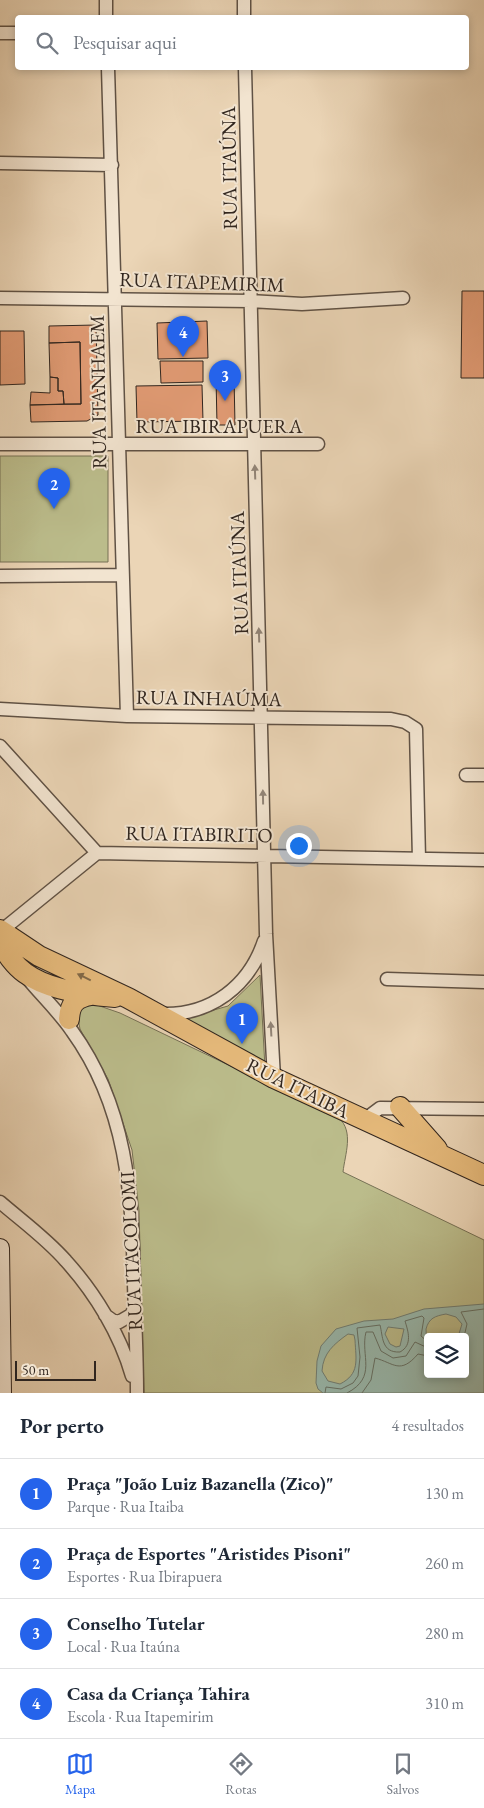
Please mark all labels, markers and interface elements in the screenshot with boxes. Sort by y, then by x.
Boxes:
search box [15,15,469,70]
icon: search [33,29,61,57]
text: Pesquisar aqui [73,30,177,55]
street label: RUA ITAÚNA [215,106,243,230]
street label: RUA ITAPEMIRIM [119,266,285,298]
street label: RUA ITANHAEM [84,315,112,469]
pin: 4 [167,316,199,357]
pin: 3 [209,360,241,401]
street label: RUA IBIRAPUERA [135,413,303,439]
one-way arrow [251,464,259,480]
pin: 2 [38,468,70,509]
street label: RUA ITAÚNA [224,511,254,635]
one-way arrow [255,626,263,642]
street label: RUA INHAÚMA [136,684,282,712]
one-way arrow [259,789,267,805]
street label: RUA ITABIRITO [125,820,273,848]
your location [286,833,312,859]
one-way arrow [77,973,91,981]
pin: 1 [226,1003,258,1044]
one-way arrow [267,1021,275,1037]
street label: RUA ITAIBA [242,1052,354,1124]
street label: RUA ITACOLOMI [114,1170,148,1331]
map controls [424,1333,469,1378]
button: layers [424,1333,469,1378]
scale bar [15,1358,96,1381]
text: 50 m [22,1361,49,1379]
text: Por perto [20,1412,104,1439]
text: 4 resultados [392,1415,464,1436]
text: Praça "João Luiz Bazanella (Zico)" [67,1471,333,1496]
text: 1 [32,1483,40,1504]
text: 130 m [425,1483,464,1504]
text: Parque · Rua Itaiba [67,1496,184,1517]
text: Praça de Esportes "Aristides Pisoni" [67,1541,351,1566]
text: 2 [32,1553,40,1574]
text: 260 m [425,1553,464,1574]
text: Esportes · Rua Ibirapuera [67,1566,222,1587]
text: Conselho Tutelar [67,1611,205,1636]
text: 3 [32,1623,40,1644]
text: 280 m [425,1623,464,1644]
text: Local · Rua Itaúna [67,1636,180,1657]
text: Casa da Criança Tahira [67,1681,250,1706]
text: 4 [32,1693,40,1714]
text: 310 m [425,1693,464,1714]
text: Escola · Rua Itapemirim [67,1706,214,1727]
tab: Mapa [65,1750,95,1798]
tab: Rotas [225,1750,257,1798]
tab: Salvos [386,1750,419,1798]

